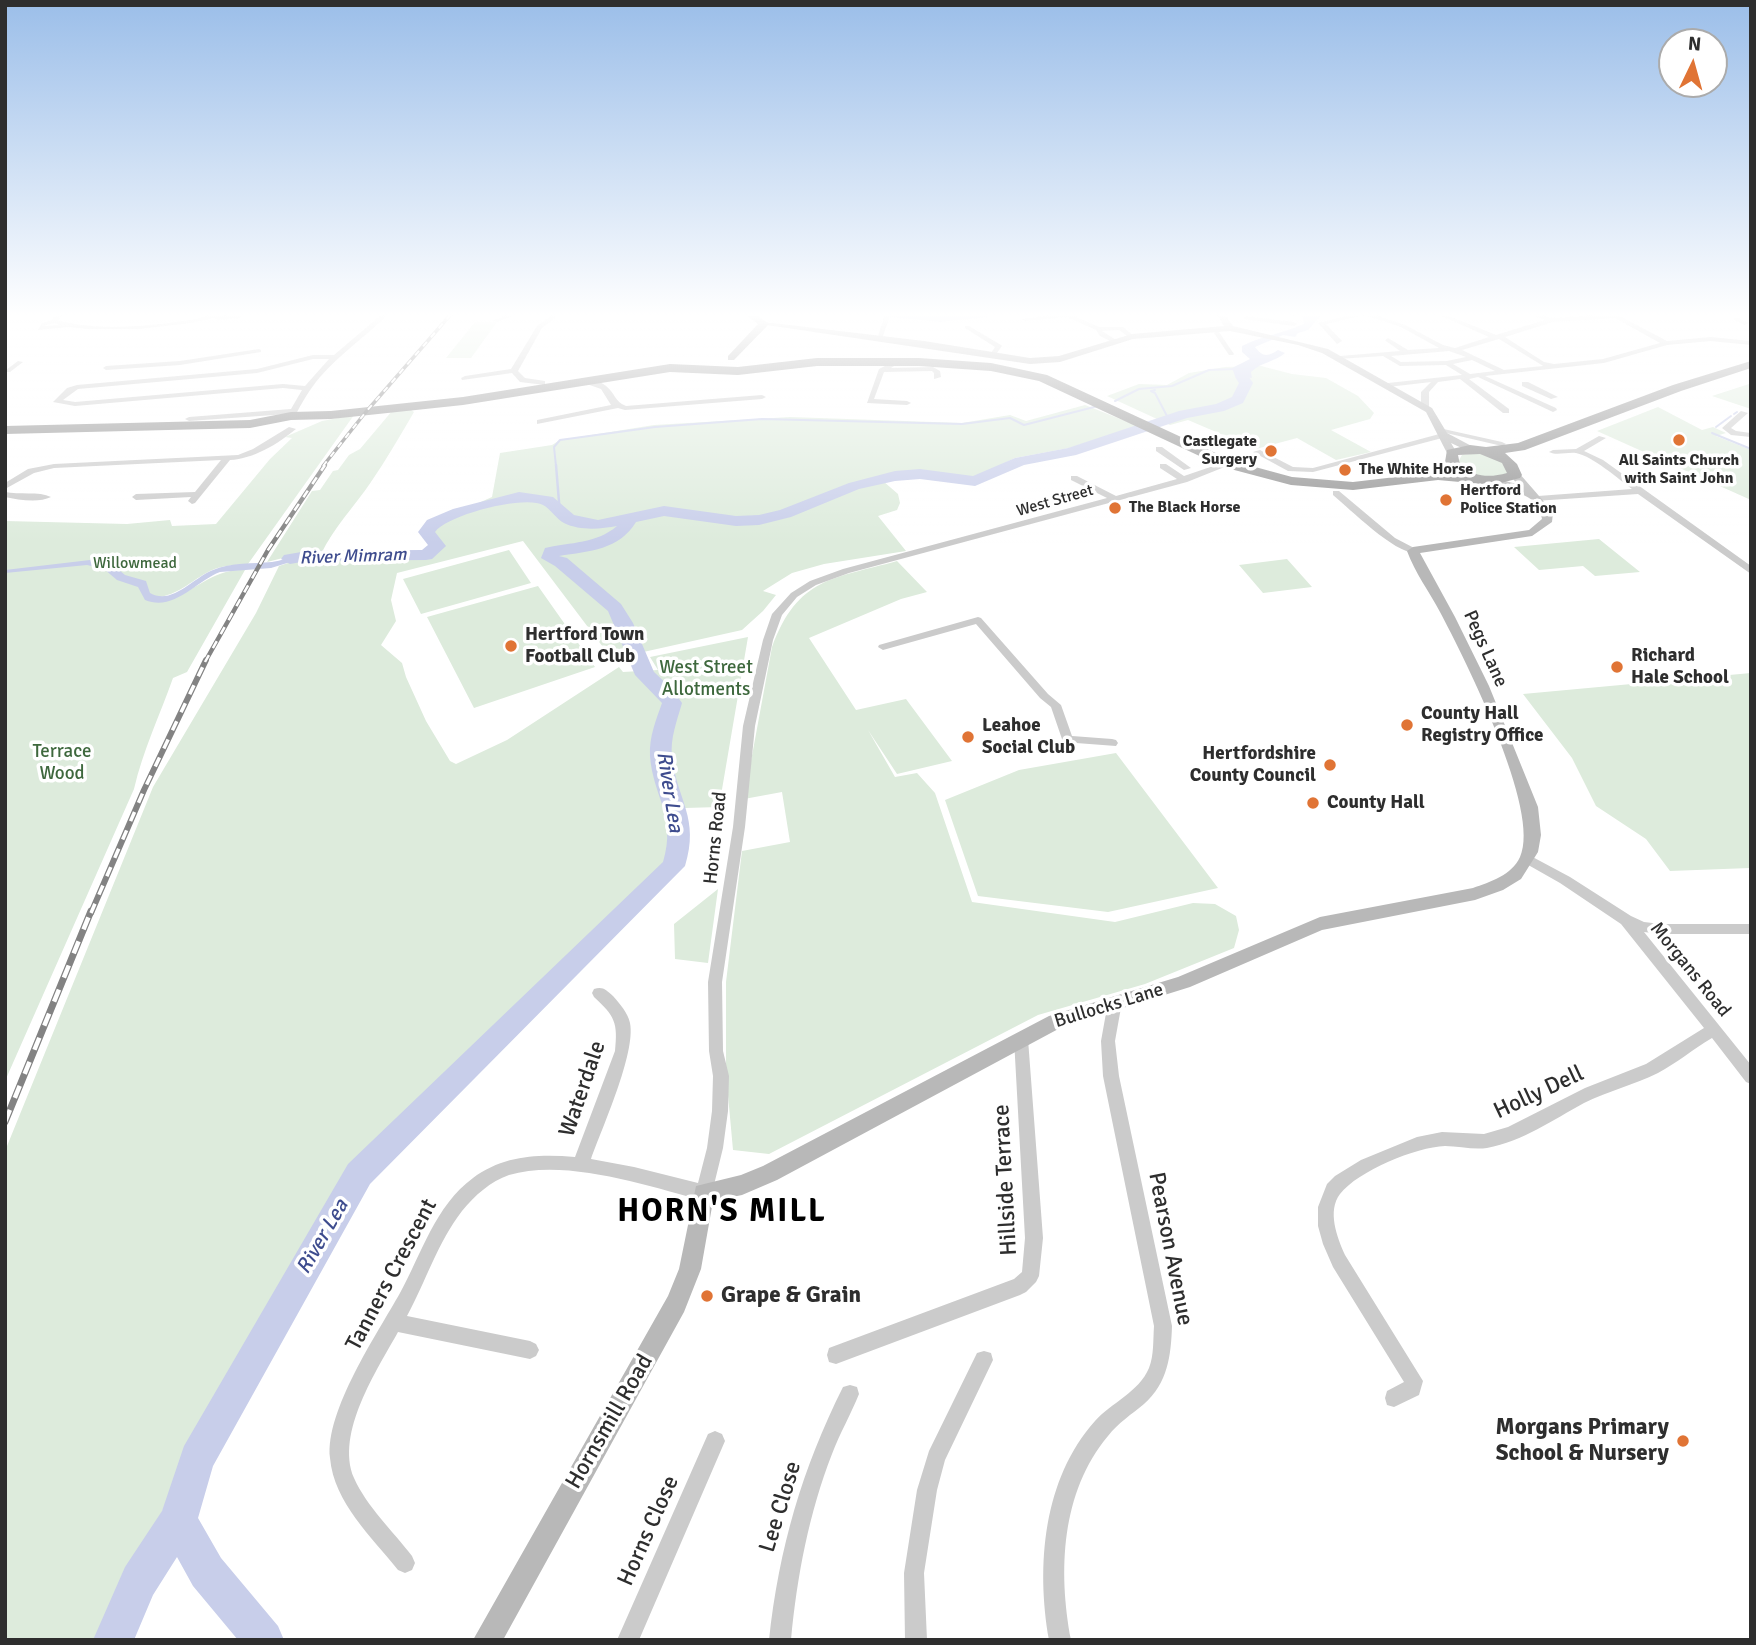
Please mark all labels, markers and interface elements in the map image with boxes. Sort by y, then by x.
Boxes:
north arrow [1658,28,1728,98]
text: N [1687,32,1702,57]
place label: Castlegate Surgery [1183,432,1257,470]
marker: All Saints Church with Saint John [1671,432,1687,448]
marker: Castlegate Surgery [1263,443,1279,459]
place label: All Saints Church with Saint John [1619,451,1739,489]
place label: The White Horse [1359,460,1473,480]
marker: The White Horse [1337,462,1353,478]
street label: West Street [1014,481,1096,521]
place label: Hertford Police Station [1460,481,1557,519]
marker: Hertford Police Station [1438,492,1454,508]
place label: The Black Horse [1129,498,1241,518]
marker: The Black Horse [1107,500,1123,516]
water label: River Mimram [299,544,407,570]
park label: Willowmead [93,554,177,574]
street label: Pegs Lane [1458,607,1512,691]
place label: Hertford Town Football Club [525,624,645,668]
marker: Hertford Town Football Club [503,638,519,654]
place label: Richard Hale School [1631,645,1729,689]
park label: West Street Allotments [659,657,753,701]
marker: Richard Hale School [1609,659,1625,675]
place label: County Hall Registry Office [1421,703,1543,747]
place label: Leahoe Social Club [982,715,1075,759]
marker: County Hall Registry Office [1399,717,1415,733]
marker: Leahoe Social Club [960,729,976,745]
park label: Terrace Wood [32,741,92,785]
place label: Hertfordshire County Council [1190,743,1316,787]
water label: River Lea [650,750,688,834]
marker: Hertfordshire County Council [1322,757,1338,773]
street label: Horns Road [700,790,732,886]
place label: County Hall [1327,792,1425,814]
marker: County Hall [1305,795,1321,811]
street label: Morgans Road [1645,918,1735,1022]
street label: Bullocks Lane [1052,979,1166,1033]
street label: Waterdale [554,1037,612,1141]
street label: Holly Dell [1490,1060,1588,1126]
street label: Hillside Terrace [988,1104,1024,1256]
street label: Pearson Avenue [1142,1170,1198,1328]
street label: Tanners Crescent [340,1194,444,1356]
district label: HORN'S MILL [619,1194,825,1232]
water label: River Lea [292,1195,354,1279]
place label: Grape & Grain [721,1282,861,1310]
marker: Grape & Grain [699,1288,715,1304]
street label: Hornsmill Road [560,1350,660,1494]
place label: Morgans Primary School & Nursery [1496,1414,1669,1468]
marker: Morgans Primary School & Nursery [1675,1433,1691,1449]
street label: Lee Close [754,1458,808,1556]
street label: Horns Close [612,1472,686,1590]

